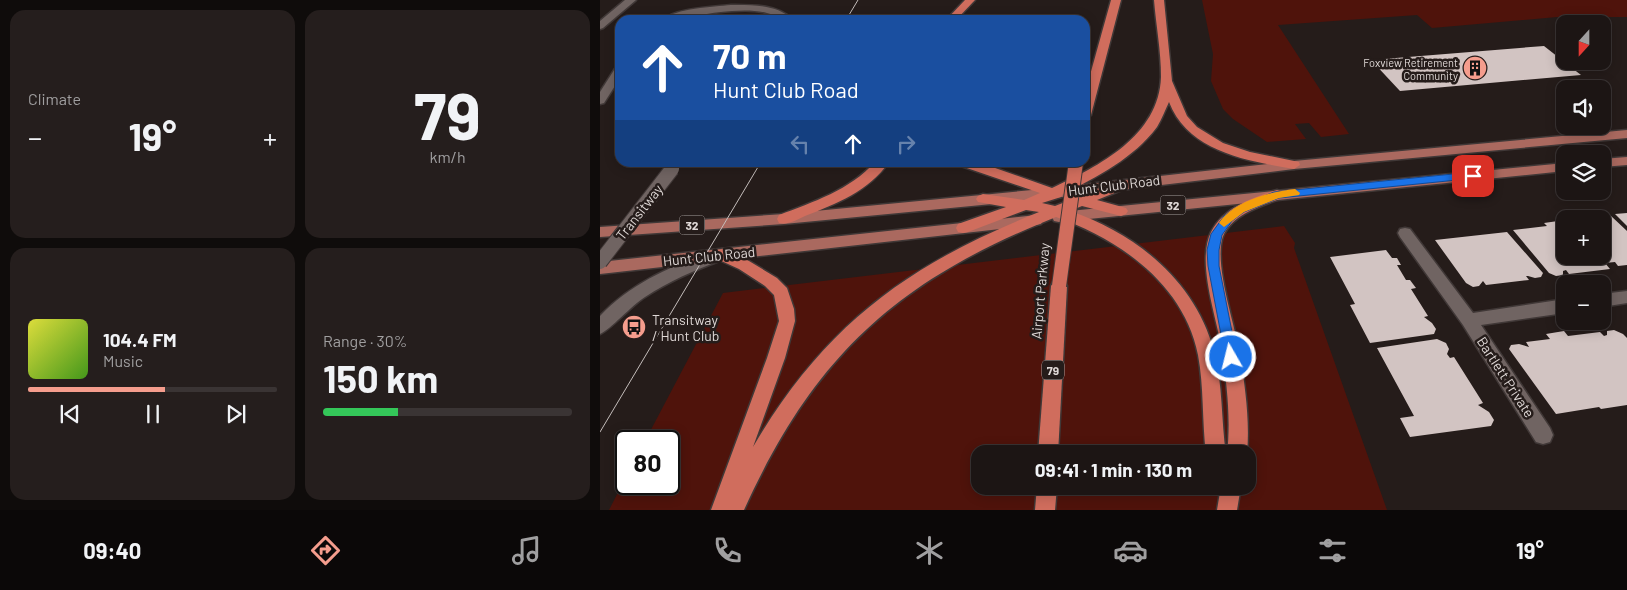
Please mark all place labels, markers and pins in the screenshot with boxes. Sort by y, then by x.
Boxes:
building icon: Foxview Retirement Community [1462,55,1488,81]
place label: Foxview Retirement Community [1363,56,1458,82]
pin [1452,155,1494,197]
place label: Transitway / Hunt Club [652,311,719,344]
bus stop icon: Transitway / Hunt Club [621,314,647,340]

